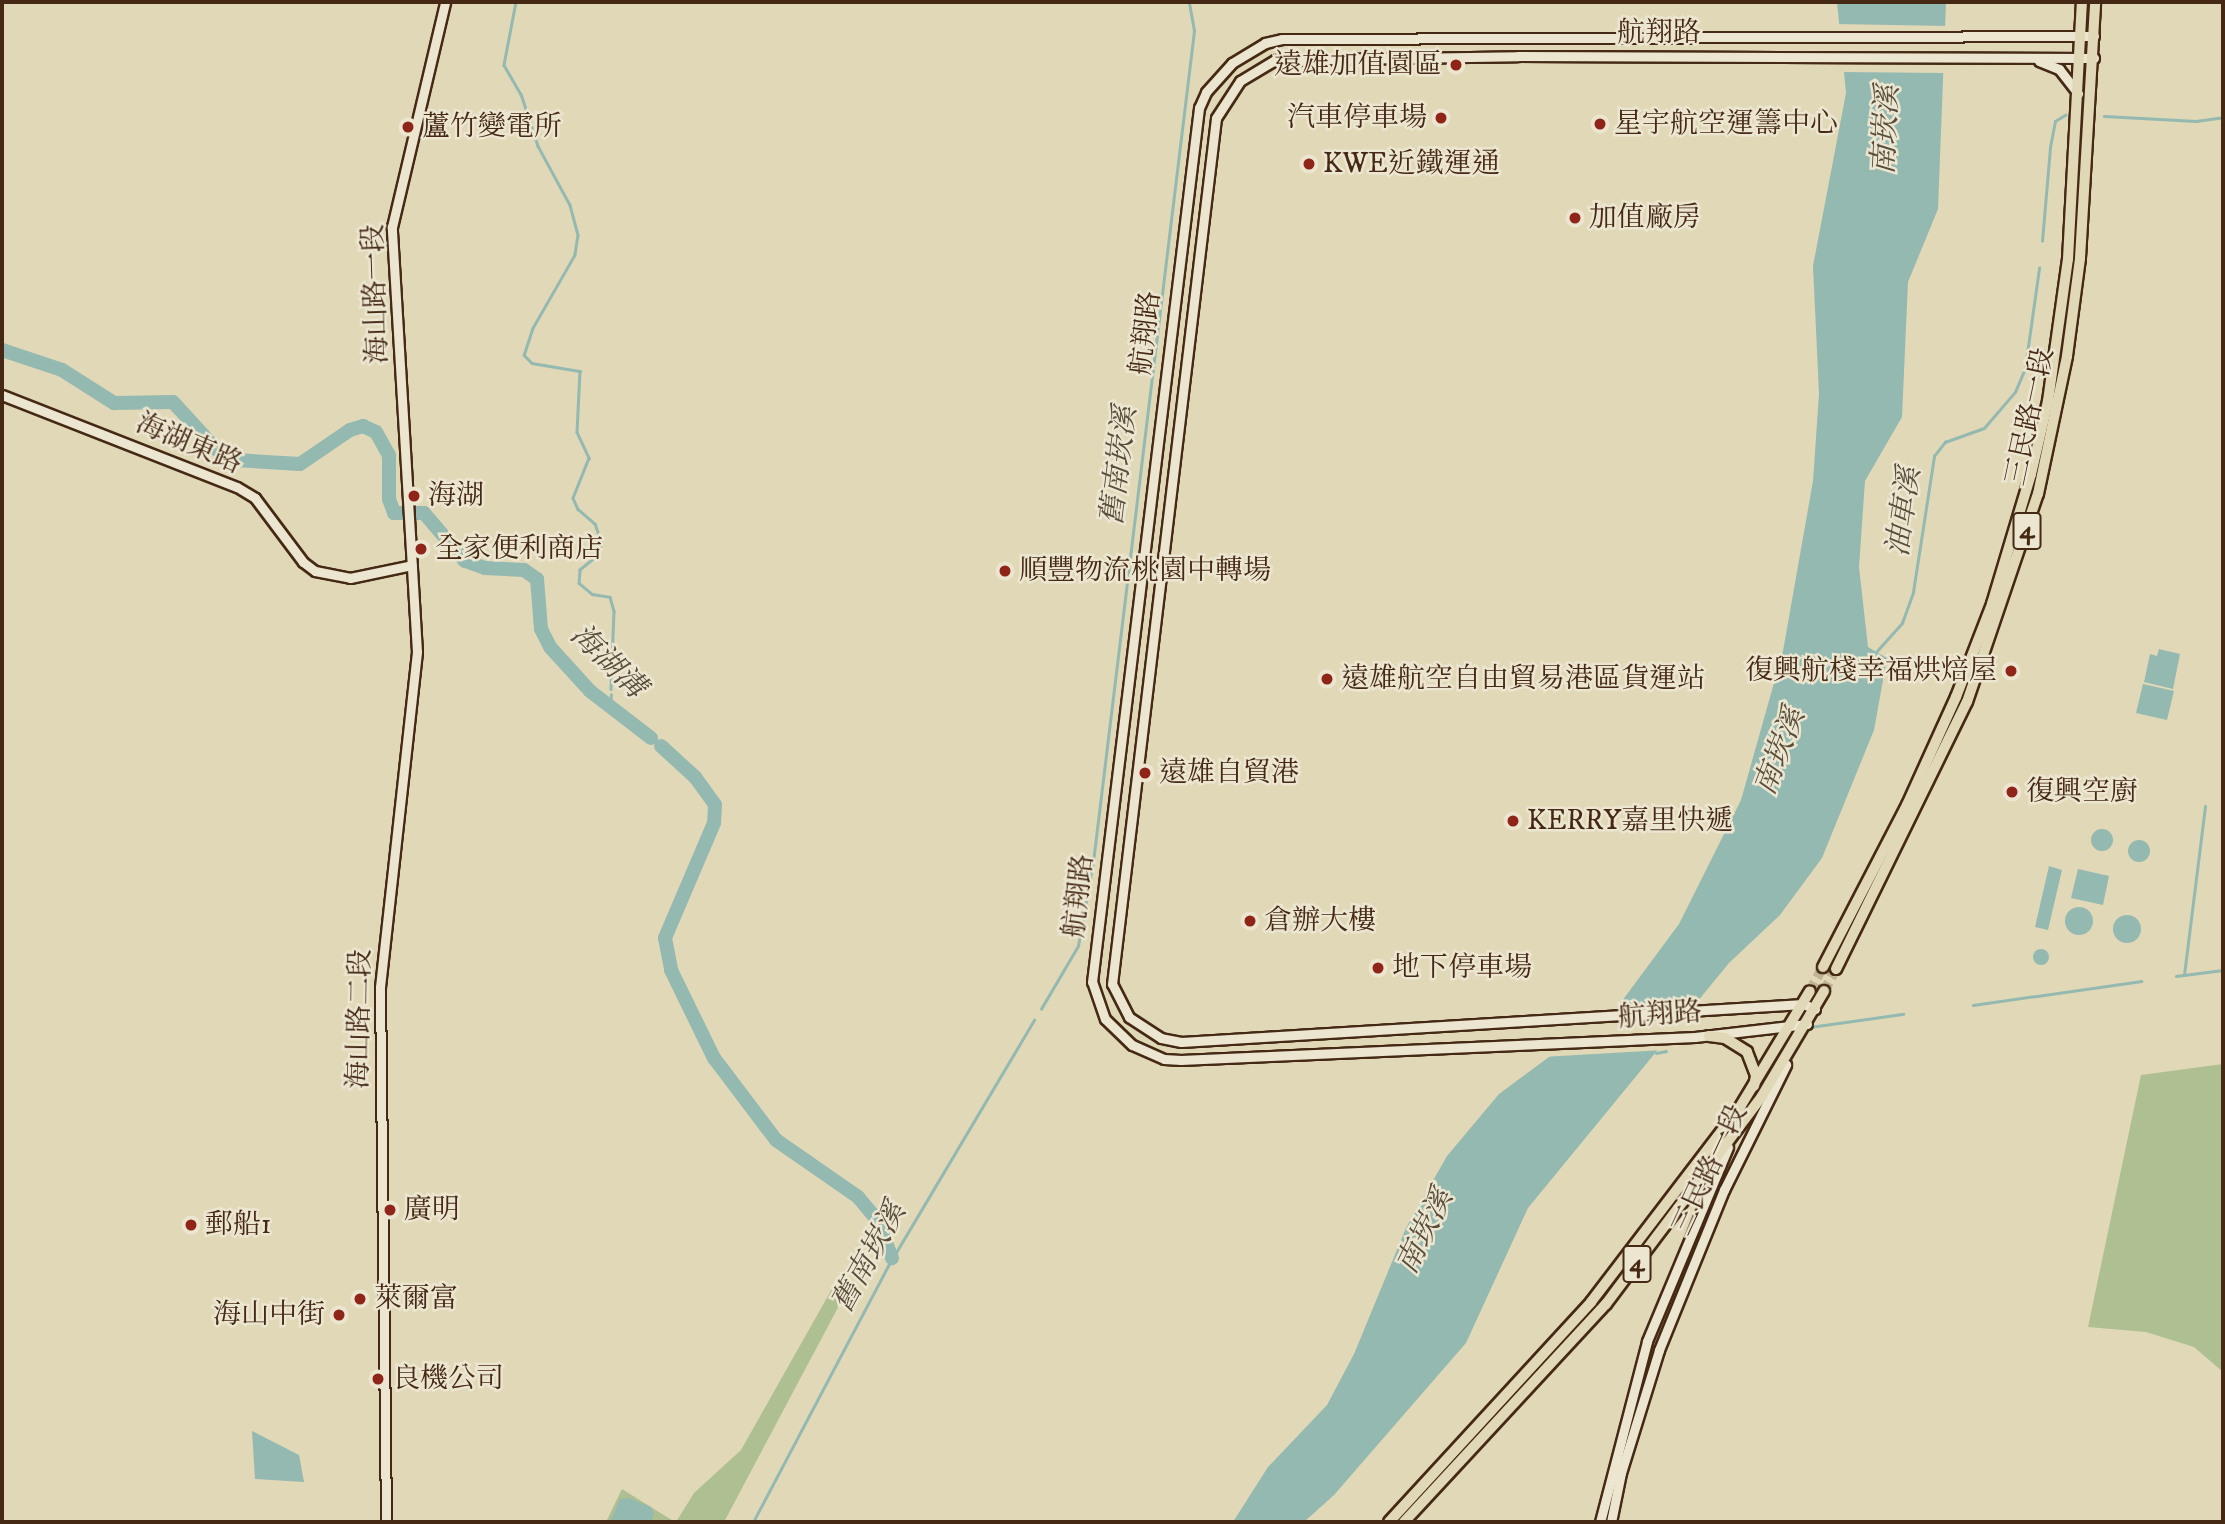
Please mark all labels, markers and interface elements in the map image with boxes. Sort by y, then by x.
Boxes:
street label: 航翔路 [1617,16,1701,50]
place label: 遠雄加值園區 [1274,48,1442,82]
marker: 遠雄加值園區 [1448,57,1464,73]
water label: 南崁溪 [1867,84,1907,176]
place label: 汽車停車場 [1287,101,1427,135]
place label: 星宇航空運籌中心 [1614,107,1838,141]
place label: 蘆竹變電所 [422,110,562,144]
marker: 汽車停車場 [1433,110,1449,126]
marker: 星宇航空運籌中心 [1592,116,1608,132]
marker: 蘆竹變電所 [400,119,416,135]
place label: KWE近鐵運通 [1323,147,1500,181]
marker: KWE近鐵運通 [1301,156,1317,172]
place label: 加值廠房 [1589,201,1701,235]
marker: 加值廠房 [1567,210,1583,226]
street label: 海山路一段 [357,223,395,365]
street label: 航翔路 [1124,289,1168,377]
street label: 三民路一段 [1999,345,2061,489]
water label: 舊南崁溪 [1095,404,1145,528]
street label: 海湖東路 [131,407,247,481]
water label: 油車溪 [1881,465,1929,559]
place label: 海湖 [428,479,484,513]
marker: 海湖 [406,488,422,504]
road number: 4 [2011,509,2043,554]
place label: 全家便利商店 [435,532,603,566]
marker: 全家便利商店 [413,541,429,557]
place label: 順豐物流桃園中轉場 [1019,554,1271,588]
marker: 順豐物流桃園中轉場 [997,563,1013,579]
water label: 海湖溝 [562,618,652,706]
place label: 復興航棧幸福烘焙屋 [1745,654,1997,688]
place label: 遠雄航空自由貿易港區貨運站 [1341,662,1705,696]
marker: 復興航棧幸福烘焙屋 [2003,663,2019,679]
marker: 遠雄航空自由貿易港區貨運站 [1319,671,1335,687]
water label: 南崁溪 [1748,704,1814,800]
place label: 遠雄自貿港 [1159,756,1299,790]
marker: 遠雄自貿港 [1137,765,1153,781]
place label: 復興空廚 [2026,775,2138,809]
marker: 復興空廚 [2004,784,2020,800]
place label: KERRY嘉里快遞 [1527,804,1733,838]
marker: KERRY嘉里快遞 [1505,813,1521,829]
street label: 航翔路 [1057,852,1101,940]
place label: 倉辦大樓 [1264,904,1376,938]
marker: 倉辦大樓 [1242,913,1258,929]
street label: 海山路二段 [342,949,378,1089]
place label: 地下停車場 [1392,951,1532,985]
marker: 地下停車場 [1370,960,1386,976]
street label: 航翔路 [1617,995,1703,1035]
street label: 三民路一段 [1665,1099,1755,1241]
water label: 南崁溪 [1390,1184,1462,1280]
place label: 廣明 [404,1193,460,1227]
water label: 舊南崁溪 [825,1197,915,1319]
marker: 廣明 [382,1202,398,1218]
place label: 郵船1 [205,1208,271,1242]
marker: 郵船1 [183,1217,199,1233]
road number: 4 [1621,1242,1653,1287]
place label: 萊爾富 [374,1282,458,1316]
marker: 萊爾富 [352,1291,368,1307]
place label: 海山中街 [213,1298,325,1332]
marker: 海山中街 [331,1307,347,1323]
place label: 良機公司 [392,1362,504,1396]
marker: 良機公司 [370,1371,386,1387]

